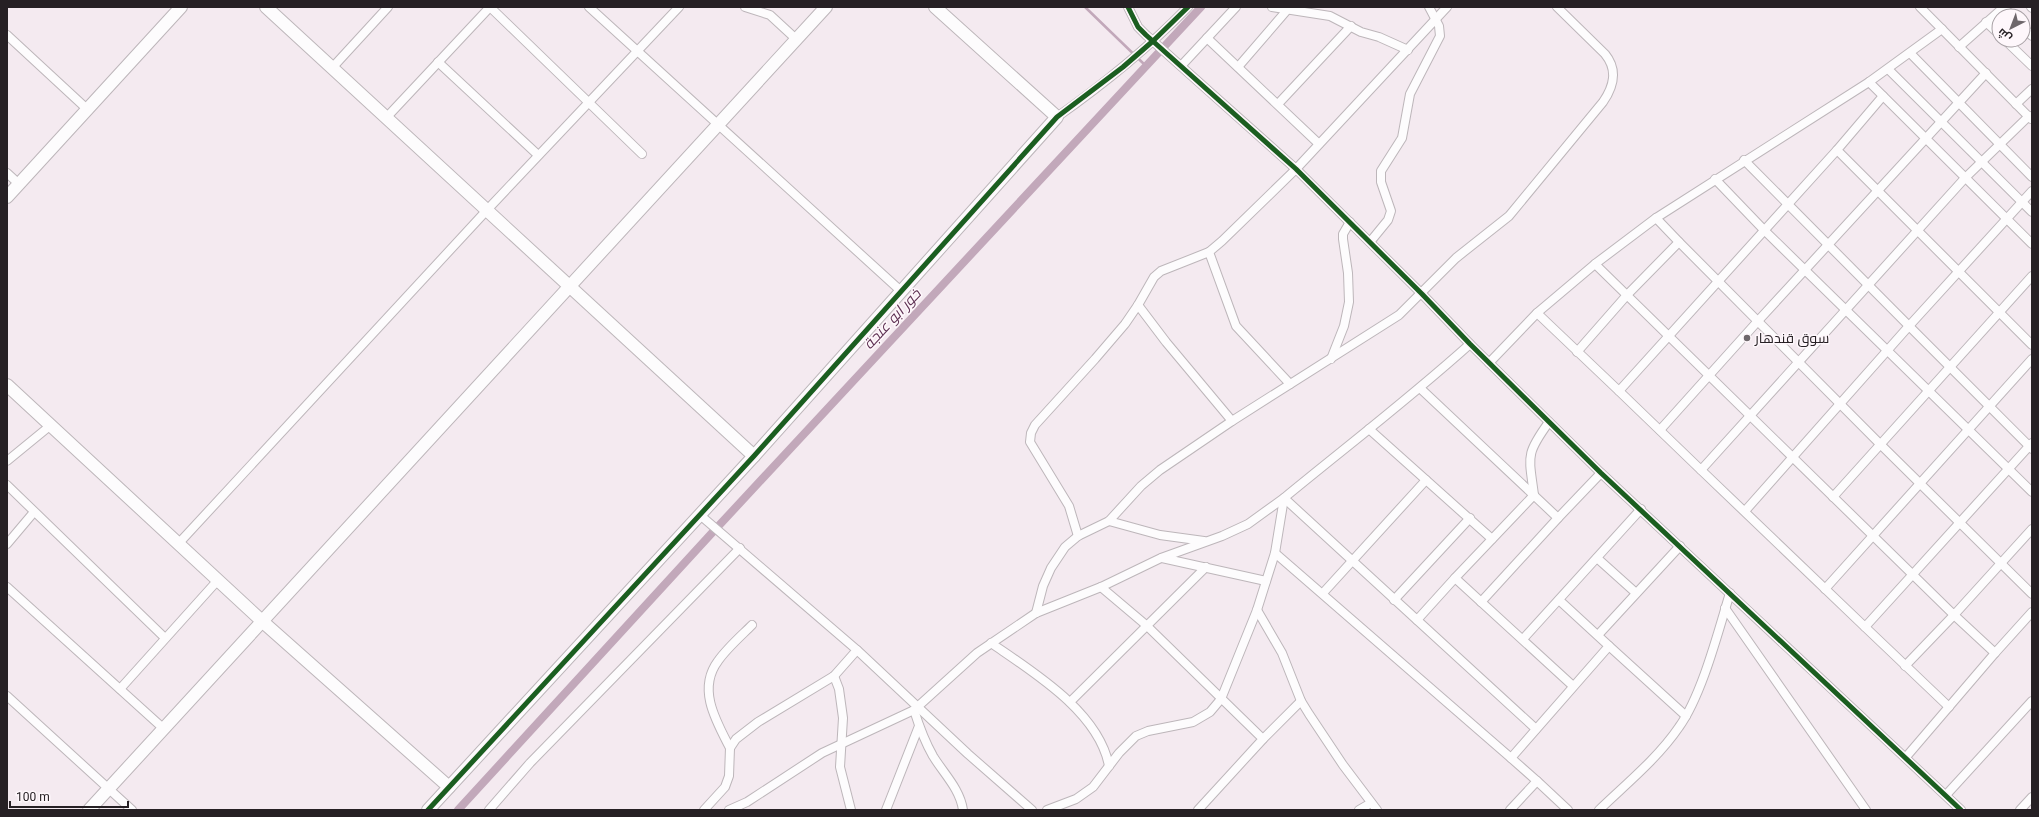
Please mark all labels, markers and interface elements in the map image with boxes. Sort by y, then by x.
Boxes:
north arrow [1991,8,2031,48]
text: ش [1995,26,2014,45]
water label: خور ابو عنجة [859,285,925,353]
place label: سوق قندهار [1754,330,1829,347]
marker: سوق قندهار [1742,333,1752,343]
scale bar [10,783,128,809]
text: 100 m [16,790,50,804]

